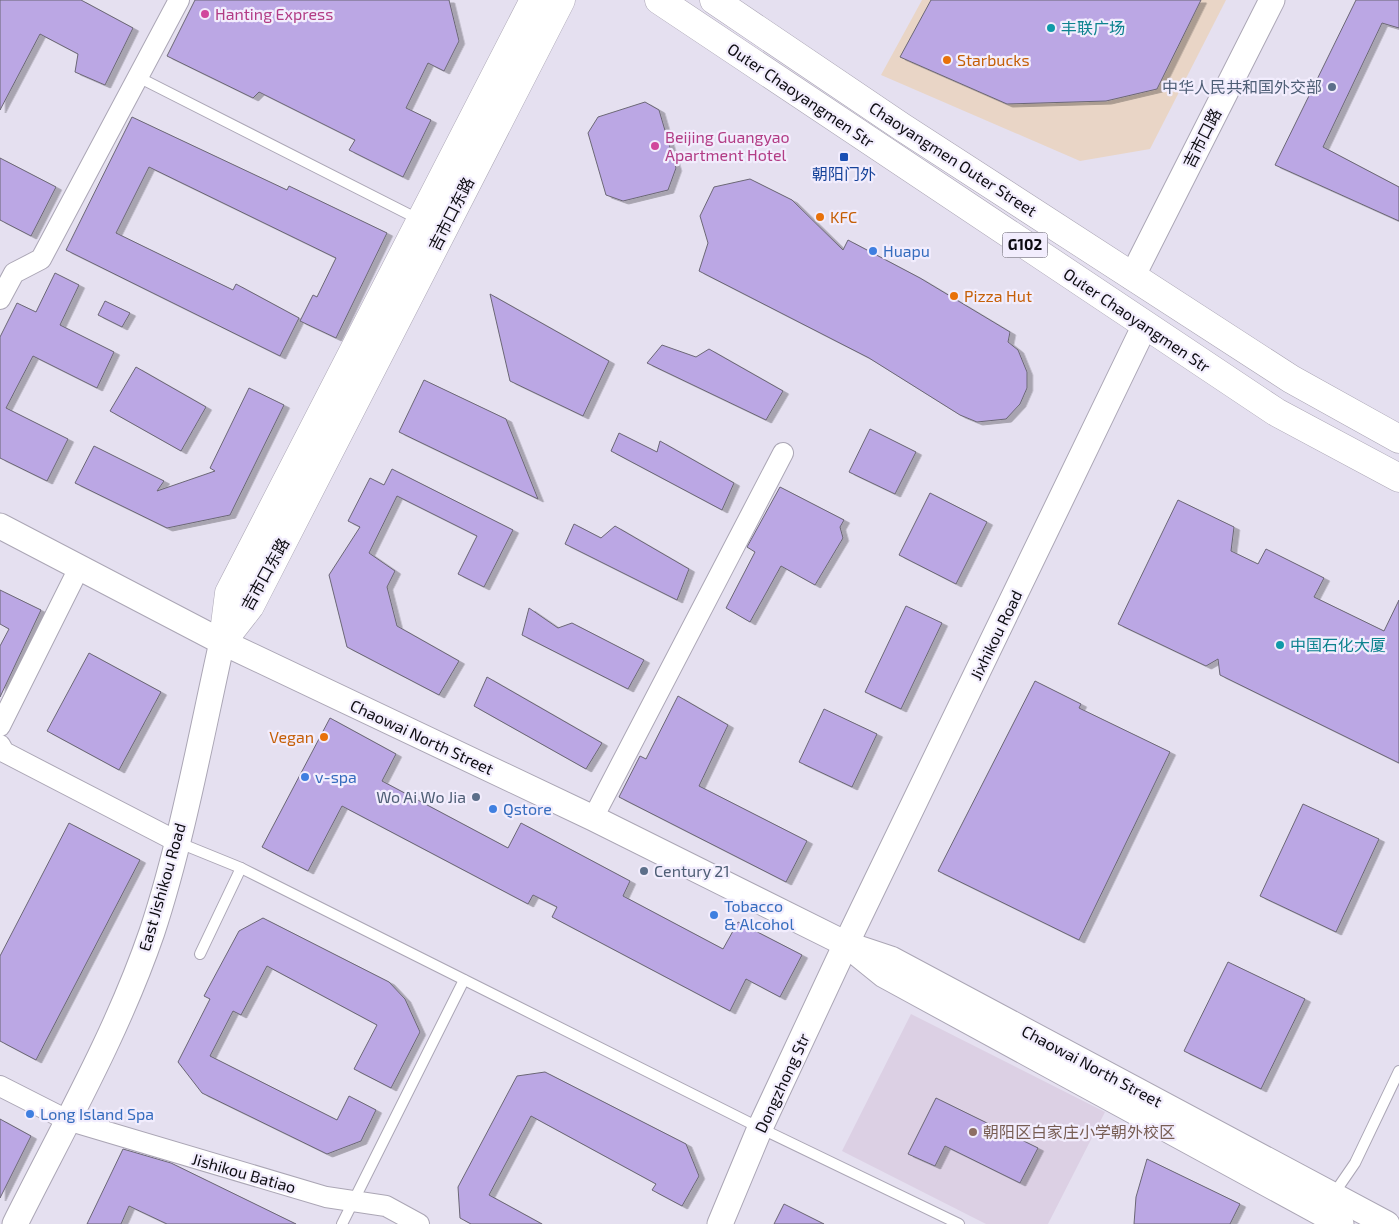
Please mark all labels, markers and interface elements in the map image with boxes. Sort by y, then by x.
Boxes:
place label: Hanting Express [215,4,333,23]
marker: Hanting Express [199,8,211,20]
place label: 丰联广场 [1061,18,1125,37]
marker: 丰联广场 [1045,22,1057,34]
street label: Outer Chaoyangmen Str [724,38,879,151]
place label: Starbucks [957,50,1030,69]
marker: Starbucks [941,54,953,66]
place label: 中华人民共和国外交部 [1162,77,1322,96]
marker: 中华人民共和国外交部 [1326,81,1338,93]
street label: Chaoyangmen Outer Street [866,97,1040,220]
street label: 吉市口路 [1179,105,1225,171]
place label: Beijing Guangyao Apartment Hotel [665,127,790,164]
marker: Beijing Guangyao Apartment Hotel [649,140,661,152]
marker: 朝阳门外 [838,151,850,163]
place label: 朝阳门外 [812,164,876,183]
street label: 吉市口东路 [424,174,477,254]
place label: KFC [830,207,857,226]
marker: KFC [814,211,826,223]
road number: G102 [1002,232,1048,258]
place label: Huapu [883,241,930,260]
marker: Huapu [867,245,879,257]
street label: Outer Chaoyangmen Str [1060,263,1215,376]
place label: Pizza Hut [964,286,1032,305]
marker: Pizza Hut [948,290,960,302]
street label: 吉市口东路 [237,534,292,613]
street label: Jixhikou Road [966,587,1025,683]
place label: 中国石化大厦 [1290,635,1386,654]
marker: 中国石化大厦 [1274,639,1286,651]
street label: Chaowai North Street [348,695,497,778]
place label: Vegan [269,727,314,746]
marker: Vegan [318,731,330,743]
place label: v-spa [315,767,357,786]
marker: v-spa [299,771,311,783]
place label: Wo Ai Wo Jia [376,787,466,806]
marker: Wo Ai Wo Jia [470,791,482,803]
place label: Qstore [503,799,552,819]
marker: Qstore [487,803,499,815]
street label: East Jishikou Road [134,821,189,953]
place label: Century 21 [654,861,730,880]
marker: Century 21 [638,865,650,877]
place label: Tobacco & Alcohol [724,896,794,933]
marker: Tobacco & Alcohol [708,909,720,921]
street label: Chaowai North Street [1019,1021,1166,1111]
street label: Dongzhong Str [750,1029,813,1136]
place label: Long Island Spa [40,1104,154,1123]
marker: Long Island Spa [24,1108,36,1120]
place label: 朝阳区白家庄小学朝外校区 [983,1122,1175,1141]
marker: 朝阳区白家庄小学朝外校区 [967,1126,979,1138]
street label: Jishikou Batiao [190,1149,298,1196]

